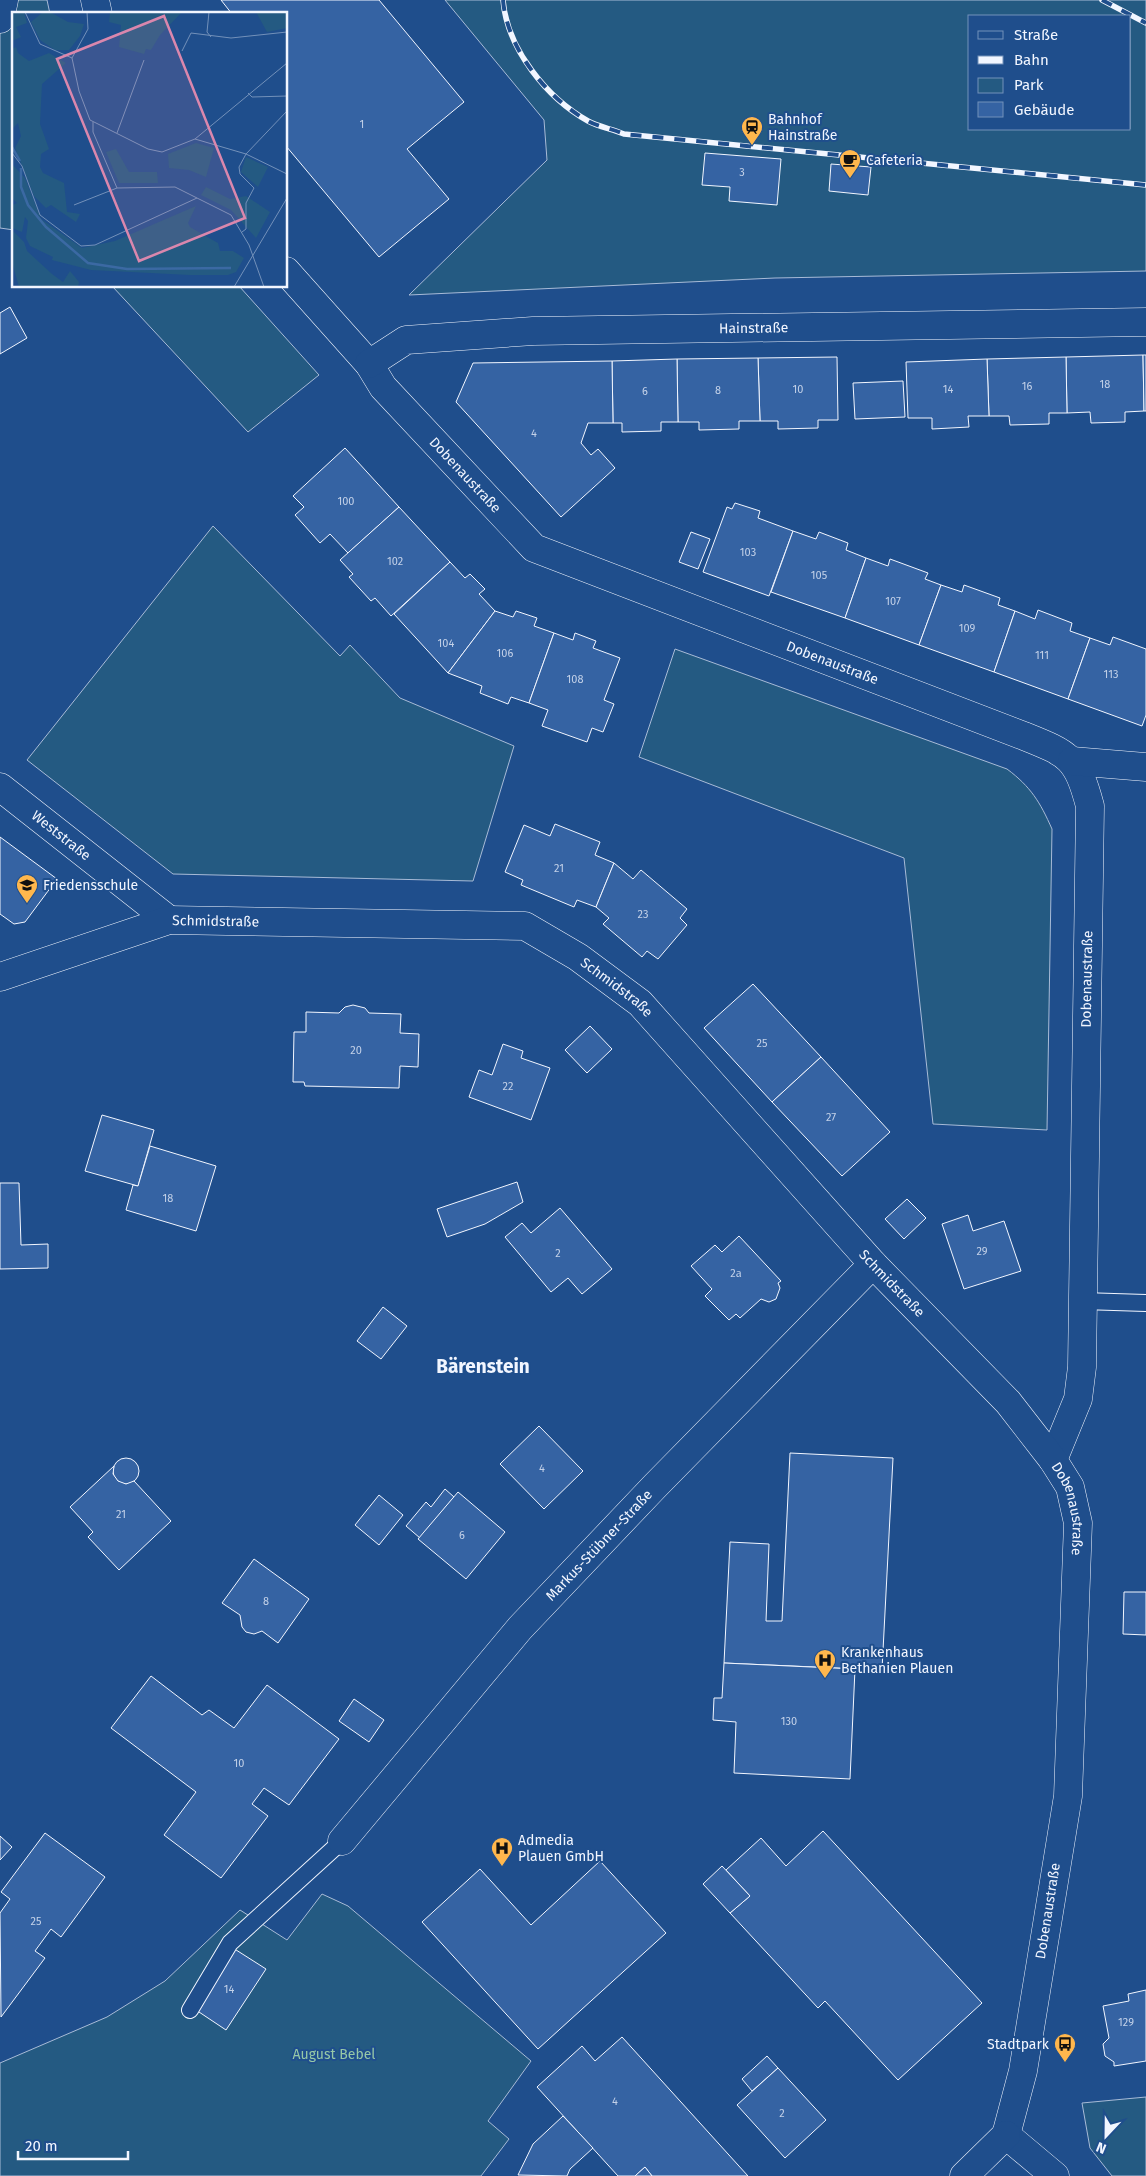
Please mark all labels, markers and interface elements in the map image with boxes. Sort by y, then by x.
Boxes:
inset map [12,12,288,288]
legend [968,15,1131,130]
text: Straße [1014,26,1058,44]
text: Bahn [1014,51,1049,69]
text: Park [1014,76,1044,94]
text: Gebäude [1014,101,1074,119]
place label: Bahnhof Hainstraße [768,111,837,144]
station icon: Bahnhof Hainstraße [740,115,764,146]
house number: 1 [360,118,364,131]
cafe icon: Cafeteria [838,148,862,179]
place label: Cafeteria [866,152,923,169]
house number: 3 [739,166,745,179]
street label: Hainstraße [719,319,788,337]
house number: 18 [1100,378,1110,391]
house number: 16 [1022,380,1032,393]
house number: 10 [793,383,803,396]
house number: 14 [943,383,953,396]
house number: 8 [715,384,721,397]
house number: 6 [642,385,648,398]
house number: 4 [531,427,537,440]
street label: Dobenaustraße [426,434,505,516]
house number: 100 [337,495,355,508]
house number: 103 [740,546,756,559]
house number: 102 [387,555,403,568]
house number: 105 [811,569,828,582]
house number: 107 [885,595,901,608]
house number: 109 [959,622,976,635]
house number: 104 [438,637,455,650]
street label: Dobenaustraße [784,637,881,688]
house number: 106 [497,647,514,660]
house number: 111 [1035,649,1049,662]
house number: 113 [1104,668,1118,681]
house number: 108 [567,673,583,686]
street label: Weststraße [28,807,94,864]
house number: 21 [554,862,564,875]
school or university icon: Friedensschule [15,873,39,904]
place label: Friedensschule [43,877,138,894]
house number: 23 [638,908,648,921]
street label: Schmidstraße [172,912,259,930]
street label: Dobenaustraße [1078,930,1096,1028]
street label: Schmidstraße [578,954,657,1020]
house number: 25 [757,1037,768,1050]
house number: 20 [350,1044,362,1057]
house number: 22 [503,1080,513,1093]
house number: 27 [826,1111,836,1124]
house number: 18 [163,1192,173,1205]
house number: 29 [976,1245,988,1258]
street label: Schmidstraße [856,1246,928,1320]
house number: 2 [555,1247,561,1260]
house number: 2a [730,1267,742,1280]
district label: Bärenstein [436,1355,530,1378]
street label: Dobenaustraße [1048,1459,1087,1556]
house number: 4 [539,1462,545,1475]
street label: Markus-Stübner-Straße [542,1486,656,1604]
house number: 21 [116,1508,126,1521]
house number: 6 [459,1529,465,1542]
house number: 8 [263,1595,269,1608]
place label: Krankenhaus Bethanien Plauen [841,1644,953,1677]
hospital icon: Krankenhaus Bethanien Plauen [813,1648,837,1679]
house number: 130 [781,1715,797,1728]
house number: 10 [234,1757,244,1770]
place label: Admedia Plauen GmbH [518,1832,604,1865]
hospital icon: Admedia Plauen GmbH [490,1836,514,1867]
street label: Dobenaustraße [1032,1862,1064,1960]
house number: 25 [31,1915,42,1928]
house number: 14 [224,1983,234,1996]
house number: 129 [1118,2016,1134,2029]
bus stop icon: Stadtpark [1053,2032,1077,2063]
place label: Stadtpark [987,2036,1050,2053]
park label: August Bebel [293,2046,375,2063]
house number: 4 [612,2095,618,2108]
house number: 2 [779,2107,785,2120]
north arrow [1081,2111,1131,2161]
scale bar [18,2128,128,2160]
text: 20 m [25,2137,58,2155]
text: N [1094,2138,1109,2157]

